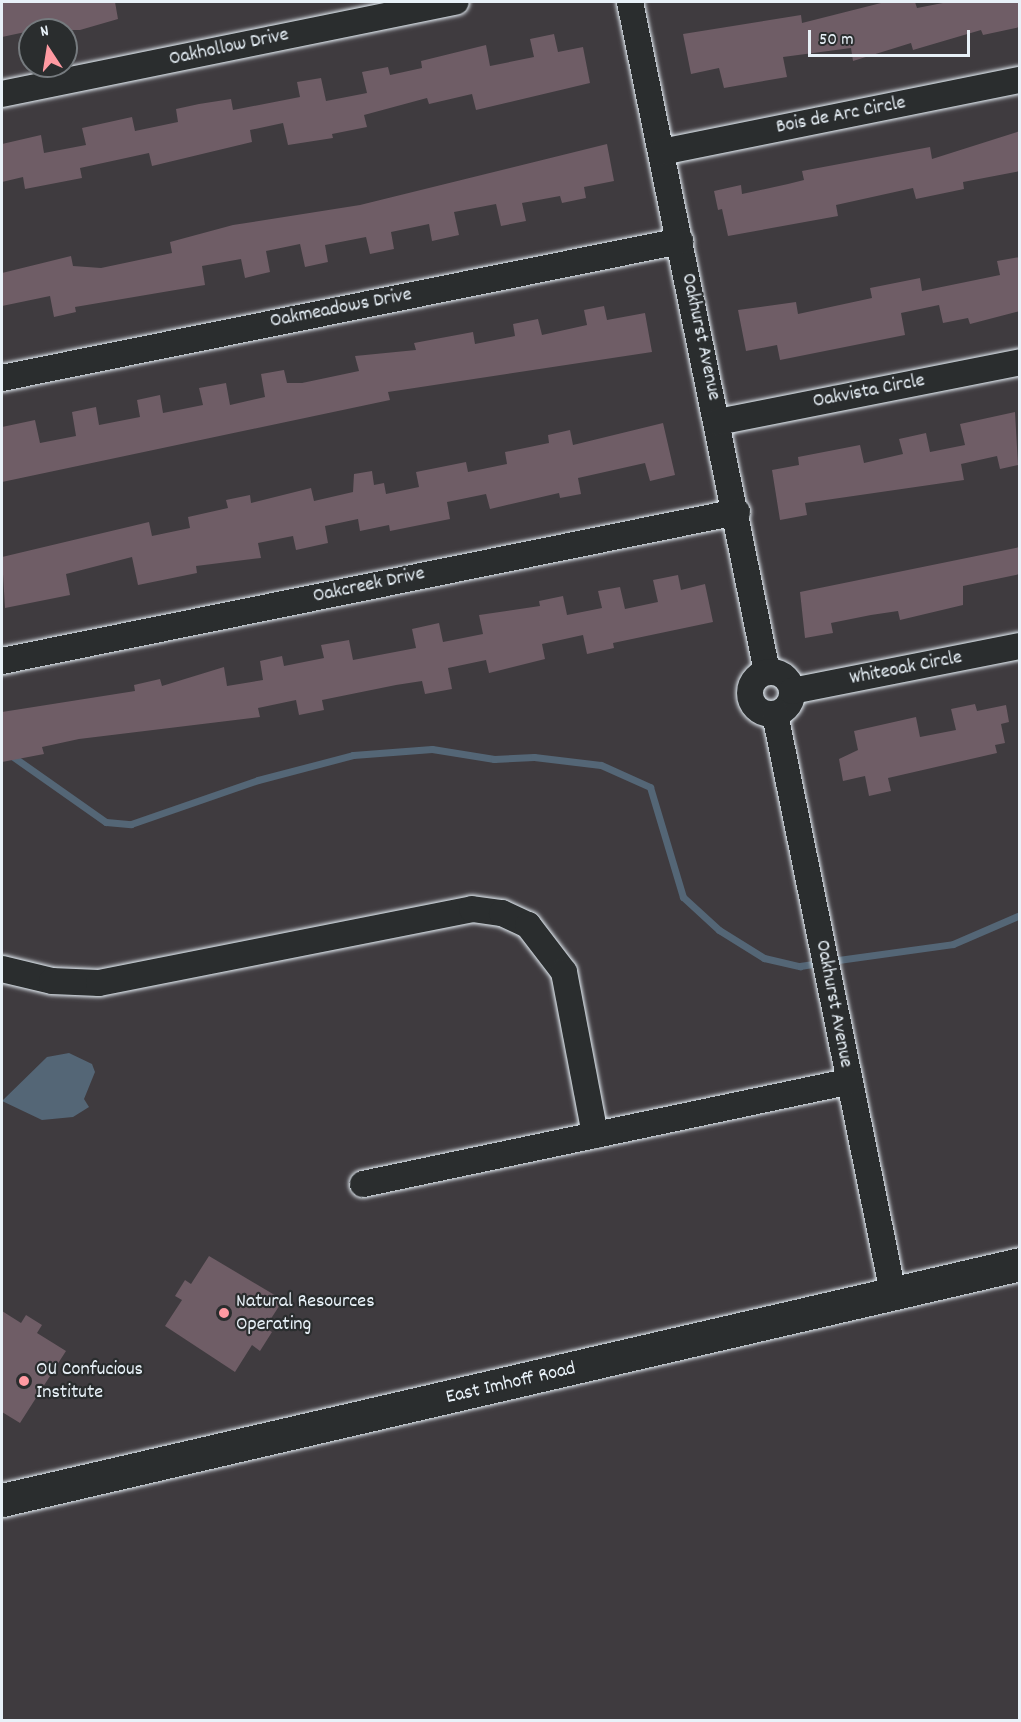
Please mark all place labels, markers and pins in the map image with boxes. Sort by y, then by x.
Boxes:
place label: Natural Resources Operating [236,1290,375,1337]
marker: Natural Resources Operating [217,1306,231,1320]
place label: OU Confucious Institute [36,1358,143,1405]
marker: OU Confucious Institute [17,1374,31,1388]

